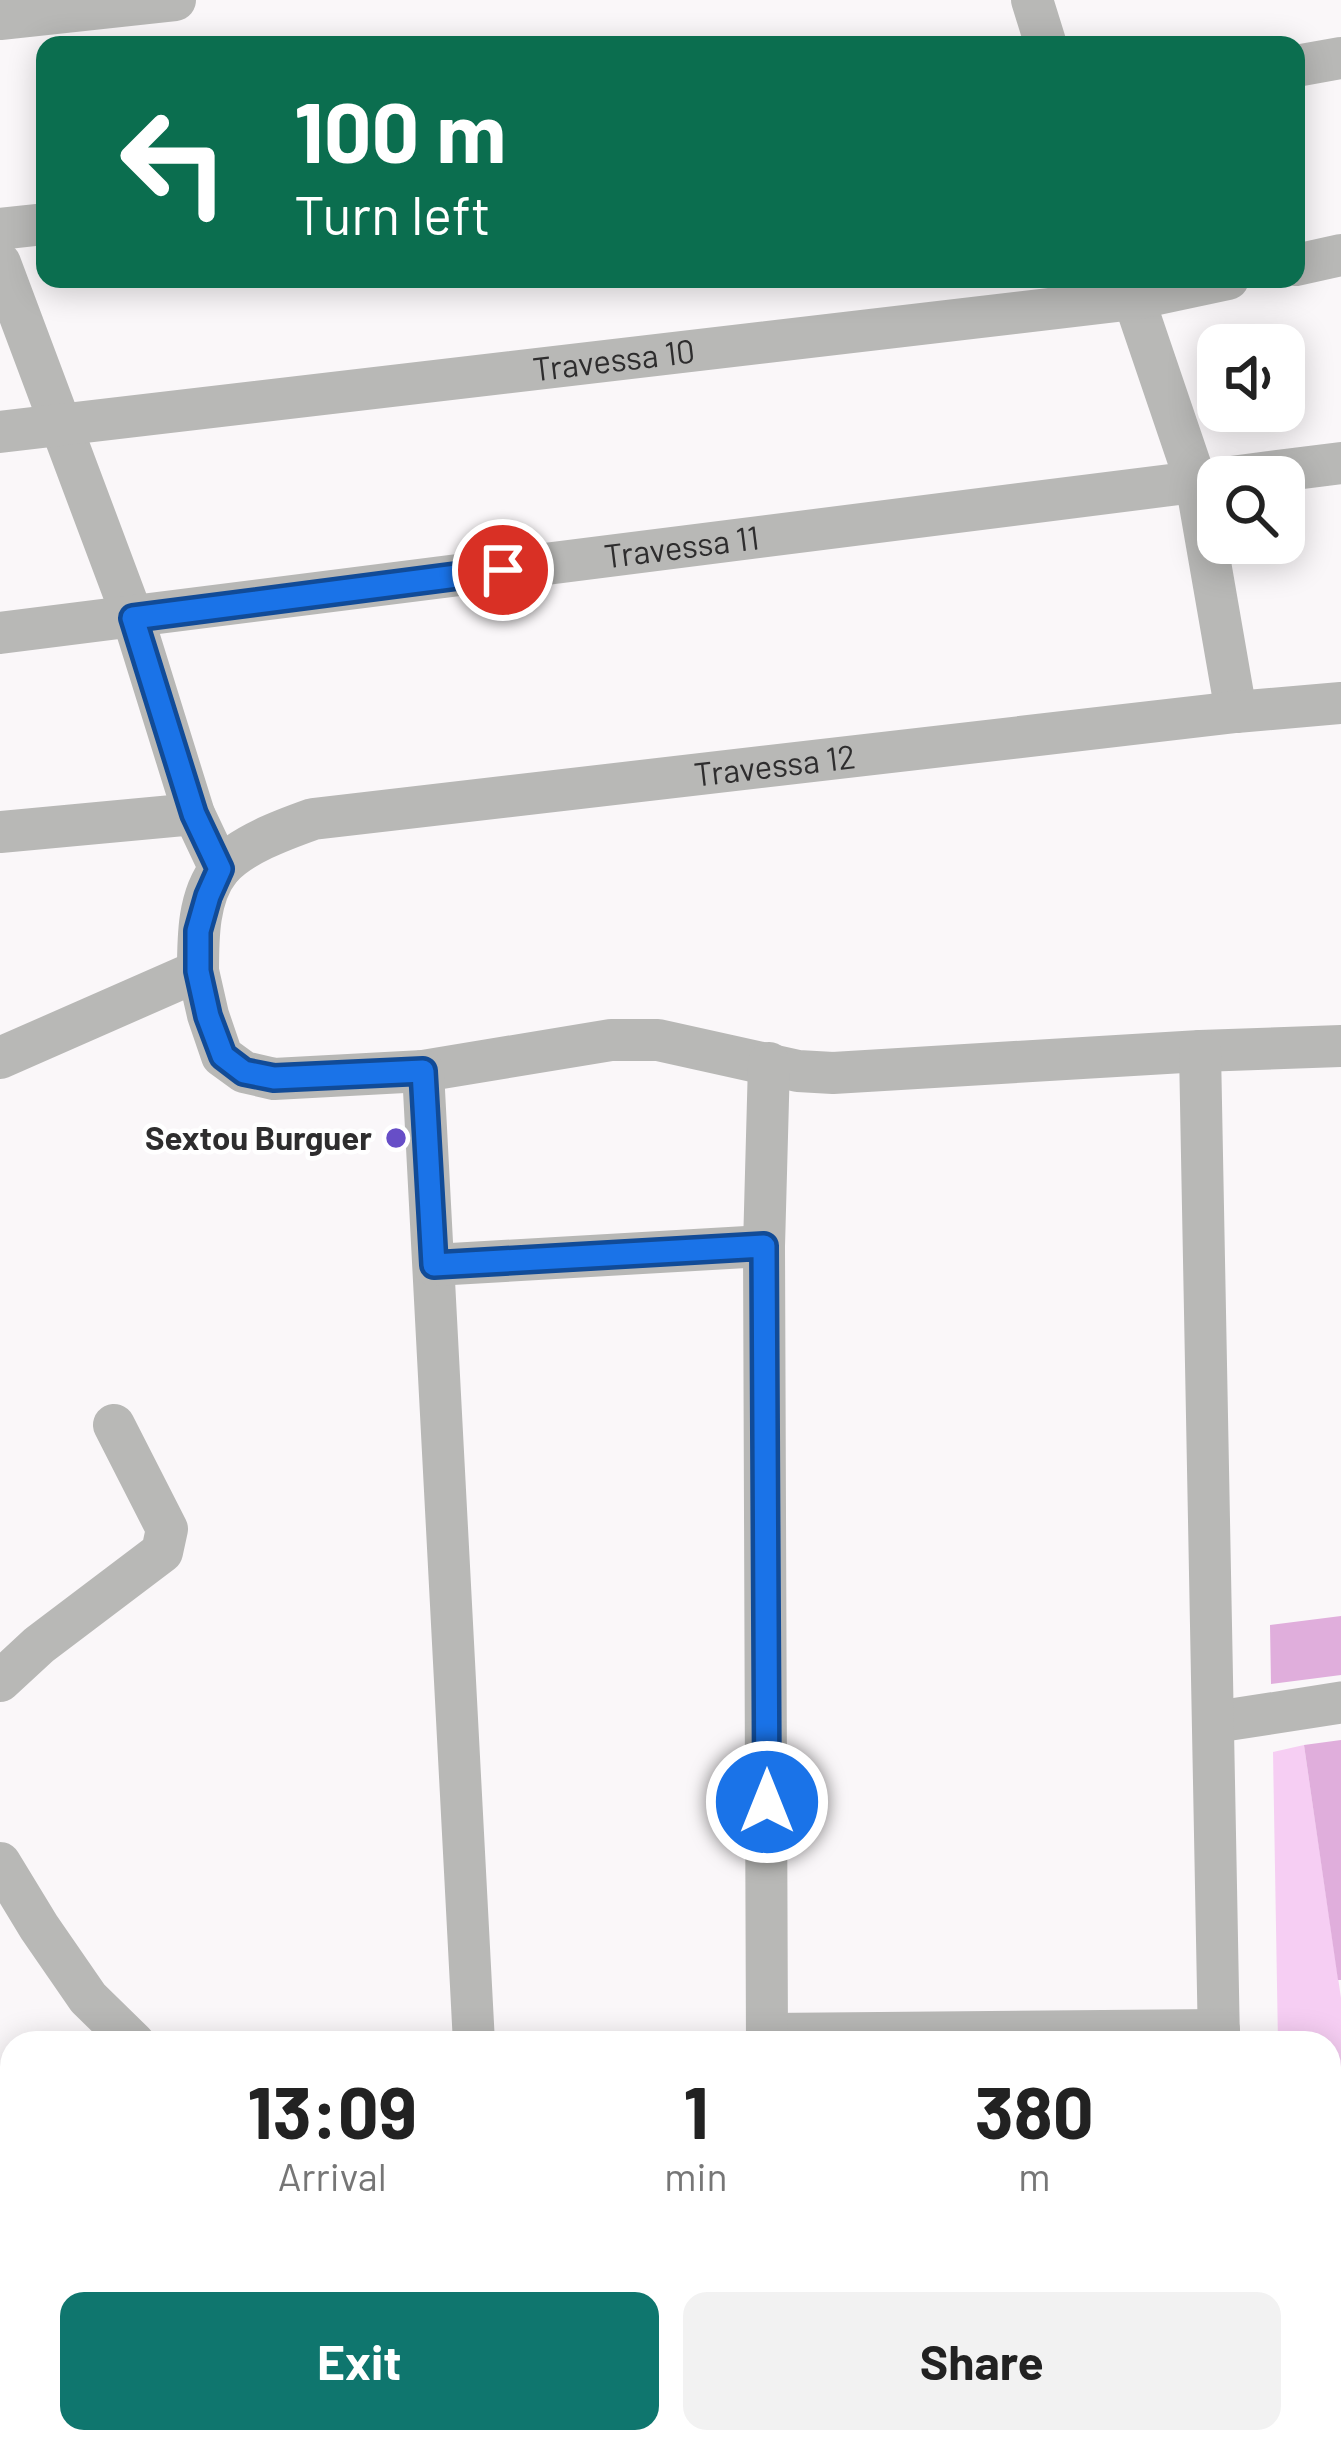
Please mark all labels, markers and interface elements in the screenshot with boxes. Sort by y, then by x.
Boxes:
text: 100 m [294,79,506,180]
icon: left [96,84,252,240]
text: Turn left [294,181,491,246]
map controls [1197,324,1305,564]
button: sound [1197,324,1305,432]
street label: Travessa 10 [530,330,697,388]
button: search [1197,456,1305,564]
street label: Travessa 11 [602,516,761,575]
pin [452,519,554,621]
icon: arrive [470,537,536,603]
street label: Travessa 12 [692,735,857,794]
place label: Sextou Burguer [145,1117,372,1157]
marker: Sextou Burguer [383,1125,409,1151]
position arrow [704,1739,830,1865]
text: 13:09 [247,2067,417,2153]
text: 1 [683,2067,709,2153]
text: 380 [975,2067,1094,2153]
text: Arrival [278,2152,387,2199]
text: min [664,2152,728,2199]
text: m [1018,2152,1050,2199]
button: Exit [60,2292,659,2430]
button: Share [683,2292,1281,2430]

